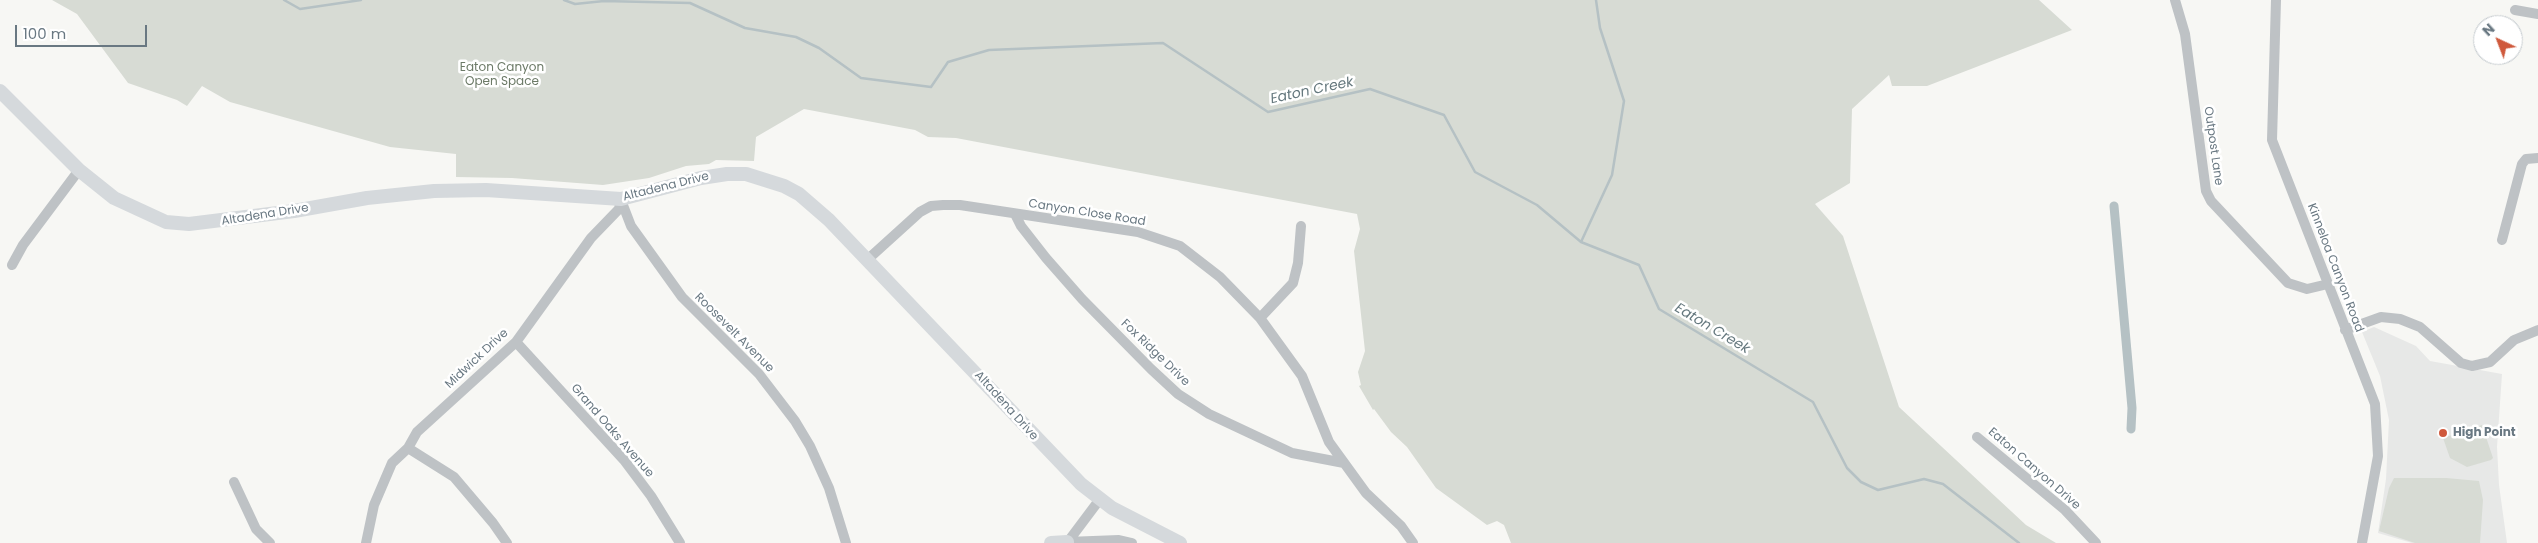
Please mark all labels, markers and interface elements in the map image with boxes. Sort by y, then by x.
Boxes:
scale bar [18,15,150,47]
north arrow [2473,15,2523,65]
text: N [2478,19,2499,41]
text: 100 m [23,23,66,44]
park label: Eaton Canyon Open Space [460,61,544,89]
water label: Eaton Creek [1269,74,1355,108]
street label: Outpost Lane [2200,106,2226,186]
street label: Altadena Drive [621,169,711,205]
street label: Canyon Close Road [1027,197,1147,229]
street label: Altadena Drive [220,201,310,229]
street label: Kinneloa Canyon Road [2304,202,2366,334]
street label: Roosevelt Avenue [691,290,777,376]
water label: Eaton Creek [1671,300,1753,358]
street label: Fox Ridge Drive [1118,317,1192,389]
street label: Midwick Drive [442,326,512,392]
street label: Altadena Drive [971,368,1041,444]
street label: Grand Oaks Avenue [567,381,657,481]
street label: Eaton Canyon Drive [1985,425,2083,513]
place label: High Point [2453,426,2516,440]
marker: High Point [2437,427,2449,439]

